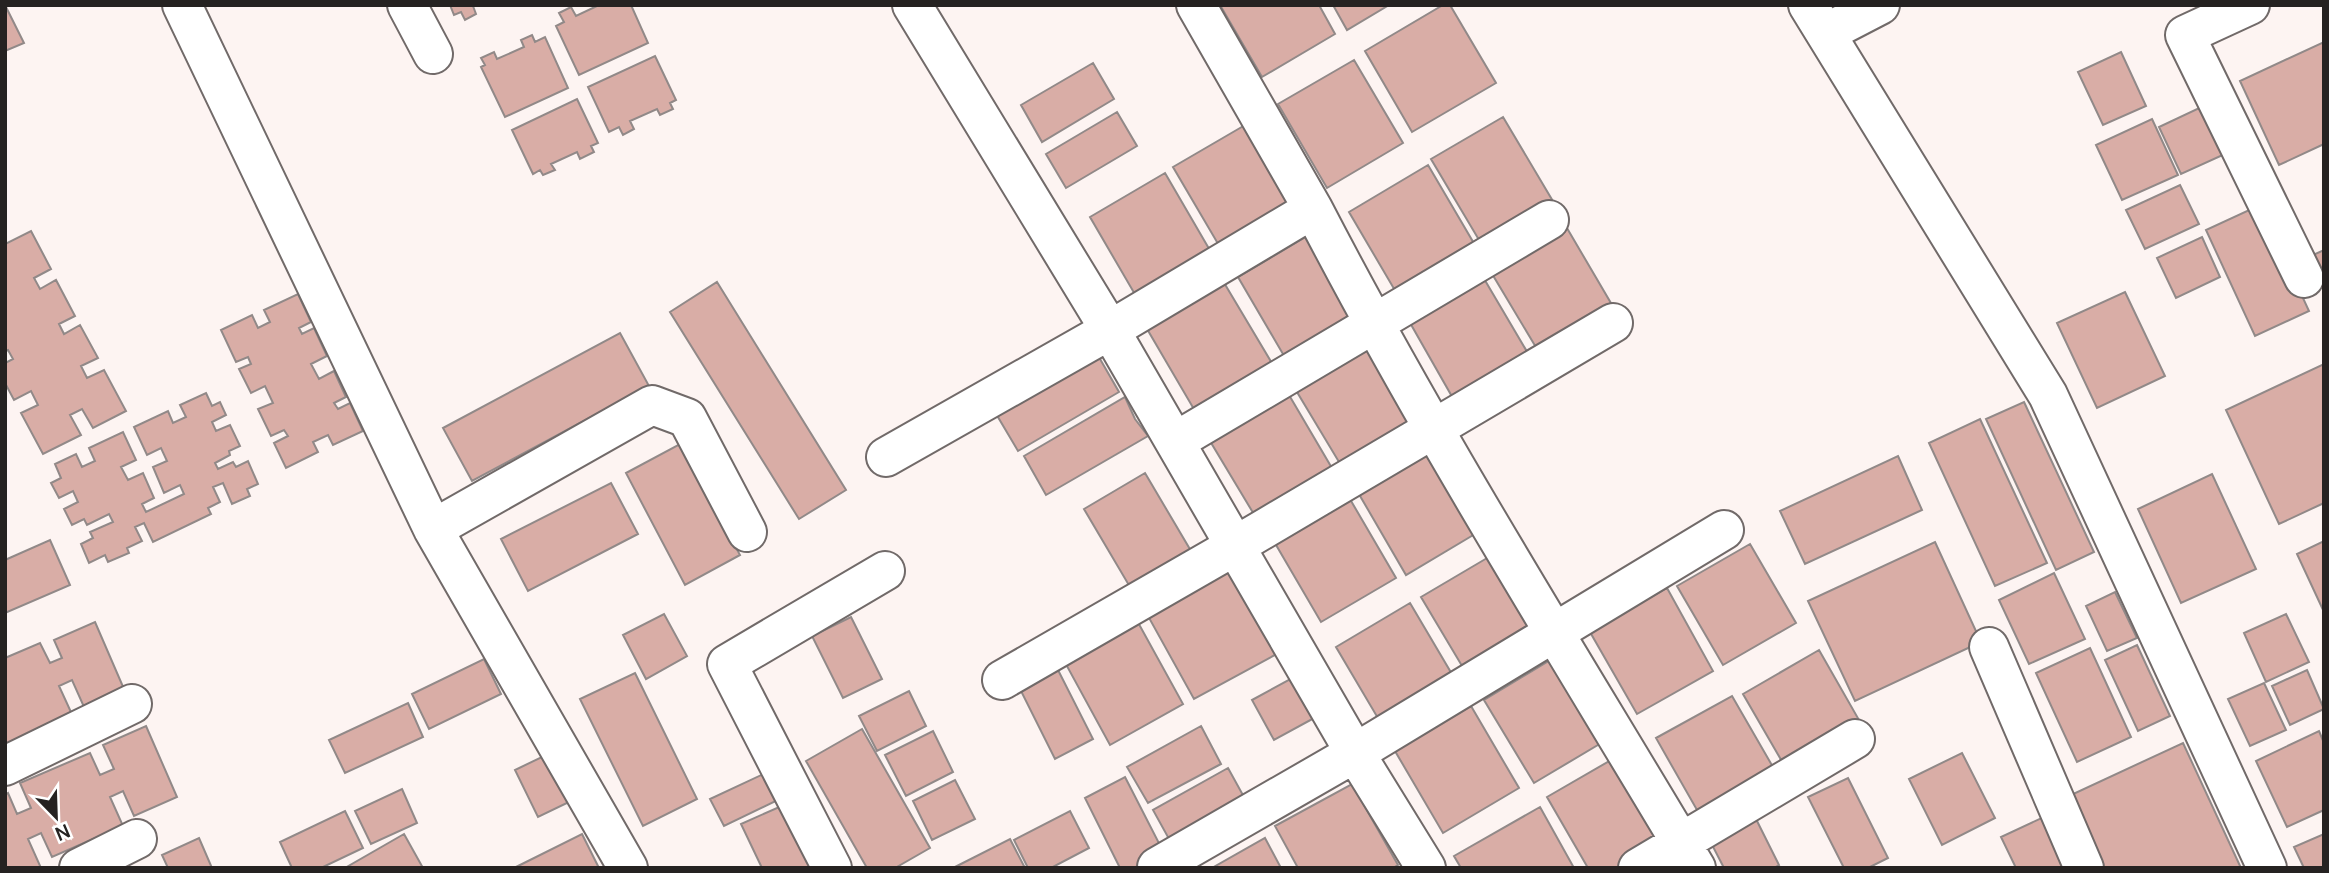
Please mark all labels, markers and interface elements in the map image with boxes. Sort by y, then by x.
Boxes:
north arrow [21,782,91,852]
text: N [51,818,74,847]

